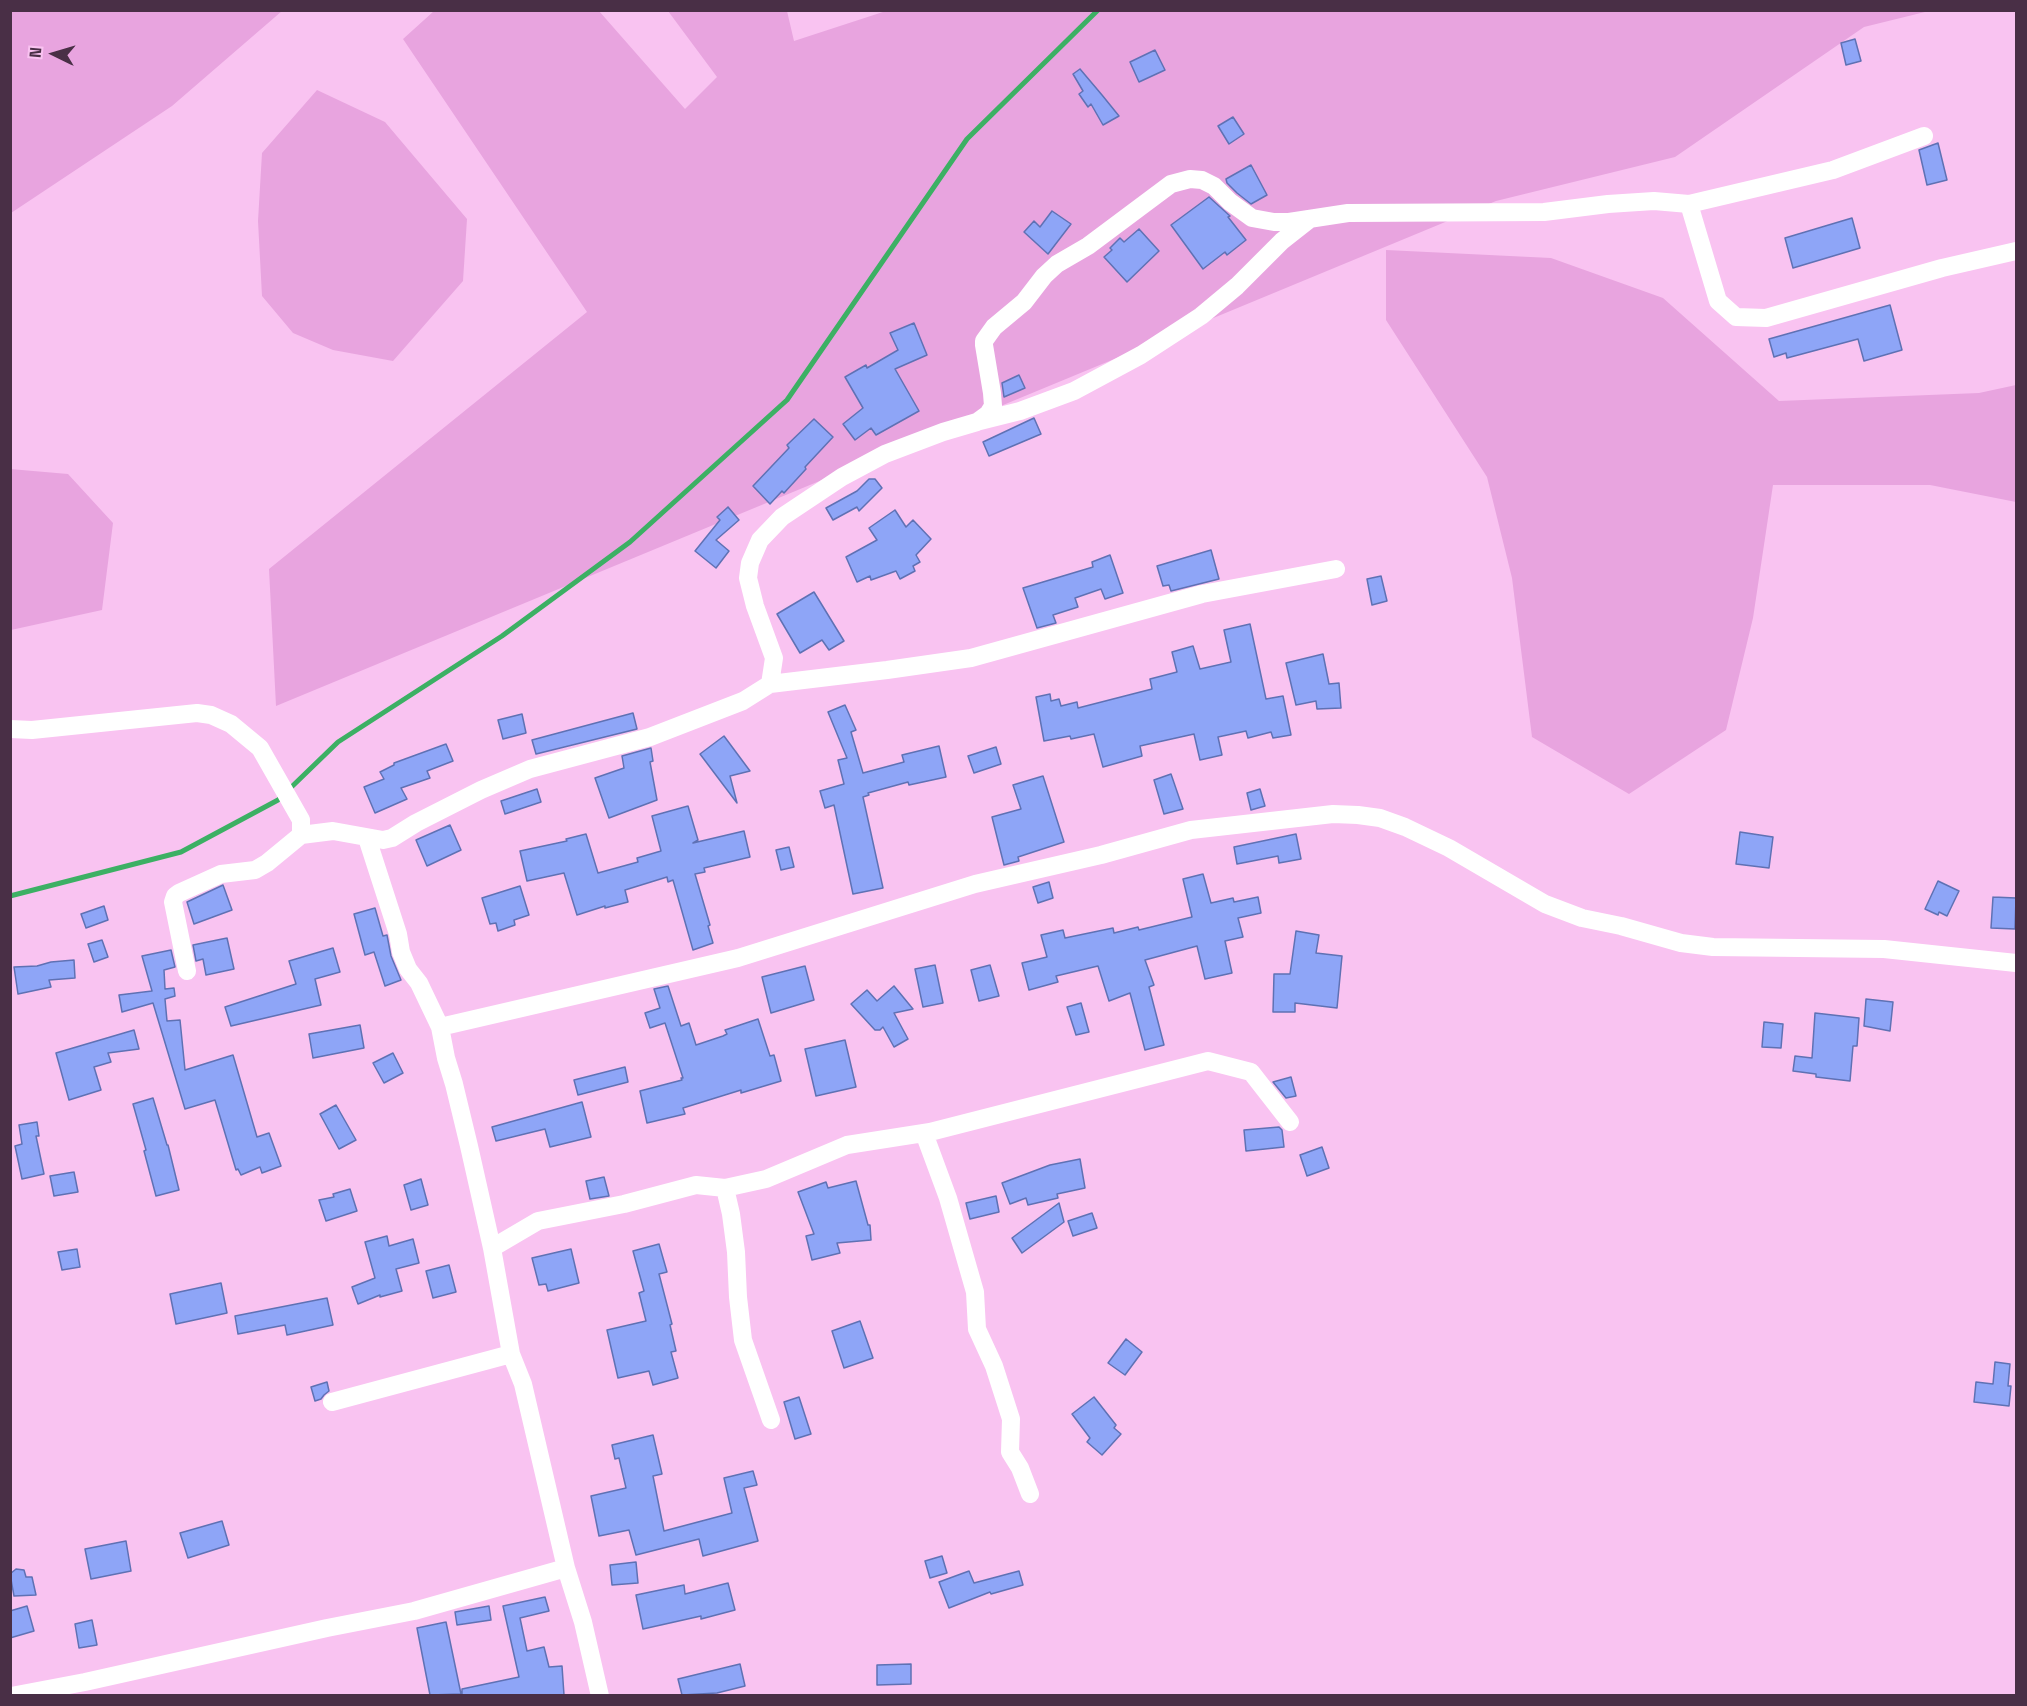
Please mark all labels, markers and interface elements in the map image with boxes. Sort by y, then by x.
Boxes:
north arrow [24,24,84,84]
text: N [25,46,46,59]

